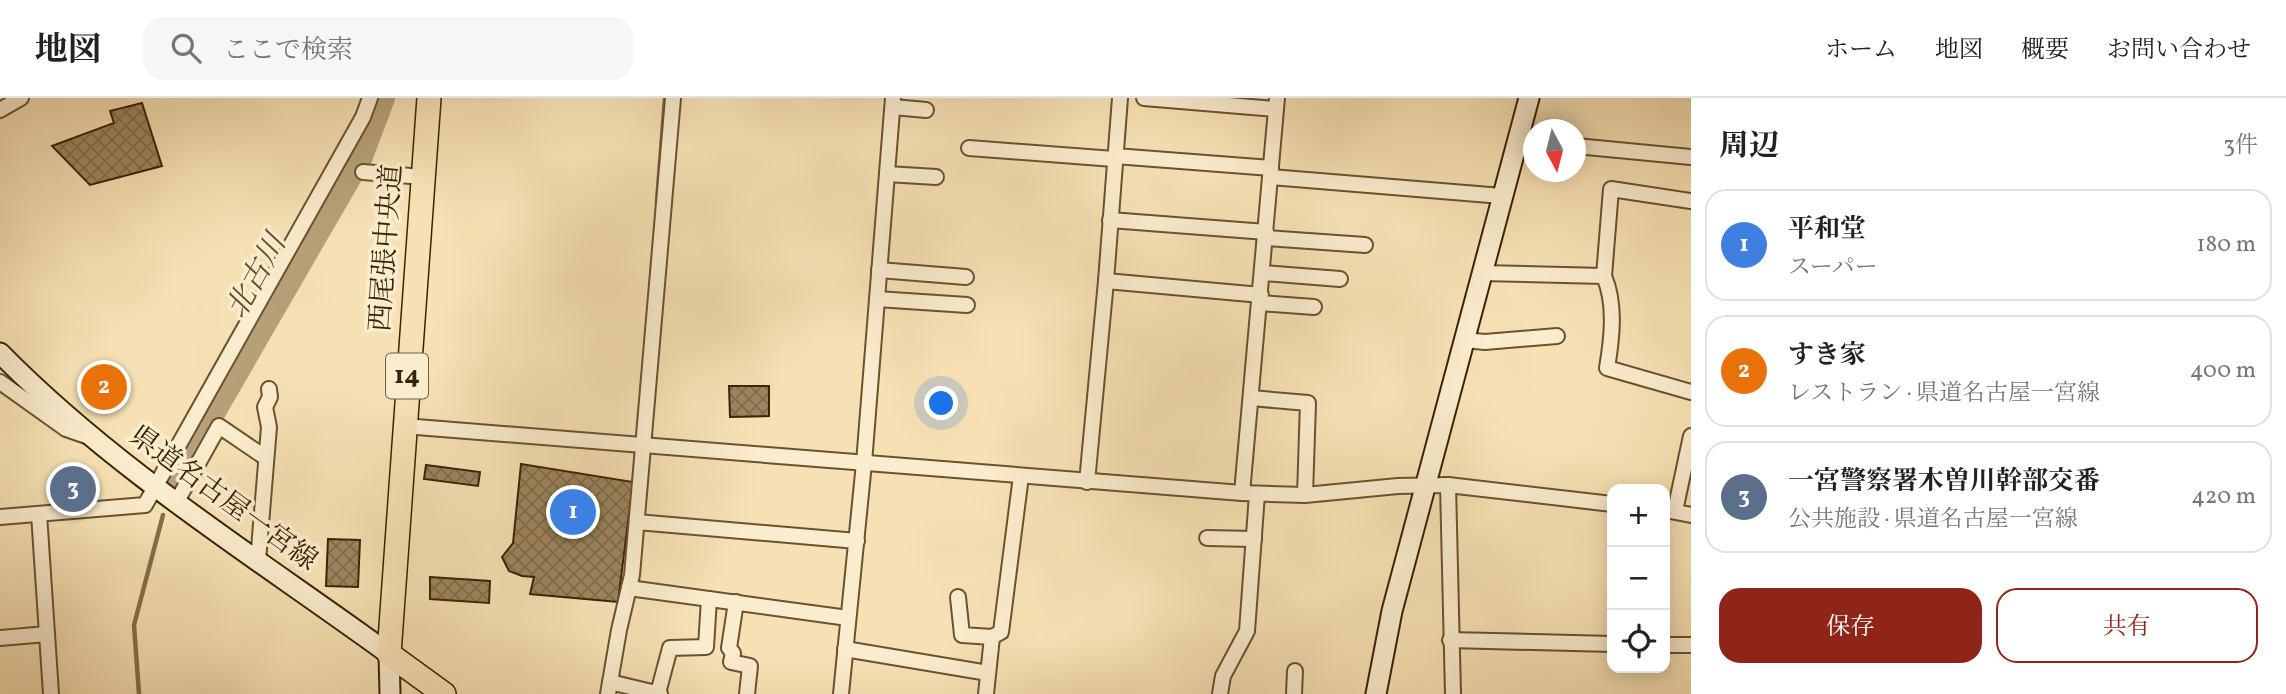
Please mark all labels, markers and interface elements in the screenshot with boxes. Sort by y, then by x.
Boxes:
search box [143,17,633,80]
text: 地図 [35,29,101,75]
icon: search [167,29,205,67]
text: ここで検索 [223,33,353,69]
text: ホーム [1825,34,1897,68]
text: 地図 [1935,34,1983,68]
text: 概要 [2021,34,2069,68]
text: お問い合わせ [2107,34,2251,68]
north arrow [1523,119,1586,182]
text: 周辺 [1719,126,1779,168]
text: 3件 [2223,130,2258,162]
street label: 西尾張中央道 [362,163,412,333]
text: 平和堂 [1788,212,1866,248]
water label: 北古川 [217,225,299,327]
text: 1 [1739,229,1749,261]
text: 180 m [2197,229,2256,261]
text: スーパー [1788,252,1878,284]
text: すき家 [1788,338,1866,374]
road number: 14 [386,354,428,398]
text: 2 [1738,355,1750,387]
text: 400 m [2190,355,2256,387]
pin: 2 [81,361,127,413]
text: レストラン · 県道名古屋一宮線 [1788,378,2100,410]
your location [924,386,958,420]
street label: 県道名古屋一宮線 [121,417,325,581]
pin: 3 [50,463,96,515]
text: 一宮警察署木曽川幹部交番 [1788,464,2100,500]
text: 3 [1738,481,1750,513]
text: 420 m [2191,481,2256,513]
map controls [1607,484,1670,673]
button: + [1607,484,1670,547]
pin: 1 [550,486,596,538]
text: 公共施設 · 県道名古屋一宮線 [1788,504,2078,536]
button: − [1607,547,1670,610]
button: 保存 [1719,588,1982,663]
button: 共有 [1996,588,2258,663]
button: locate [1607,610,1670,673]

